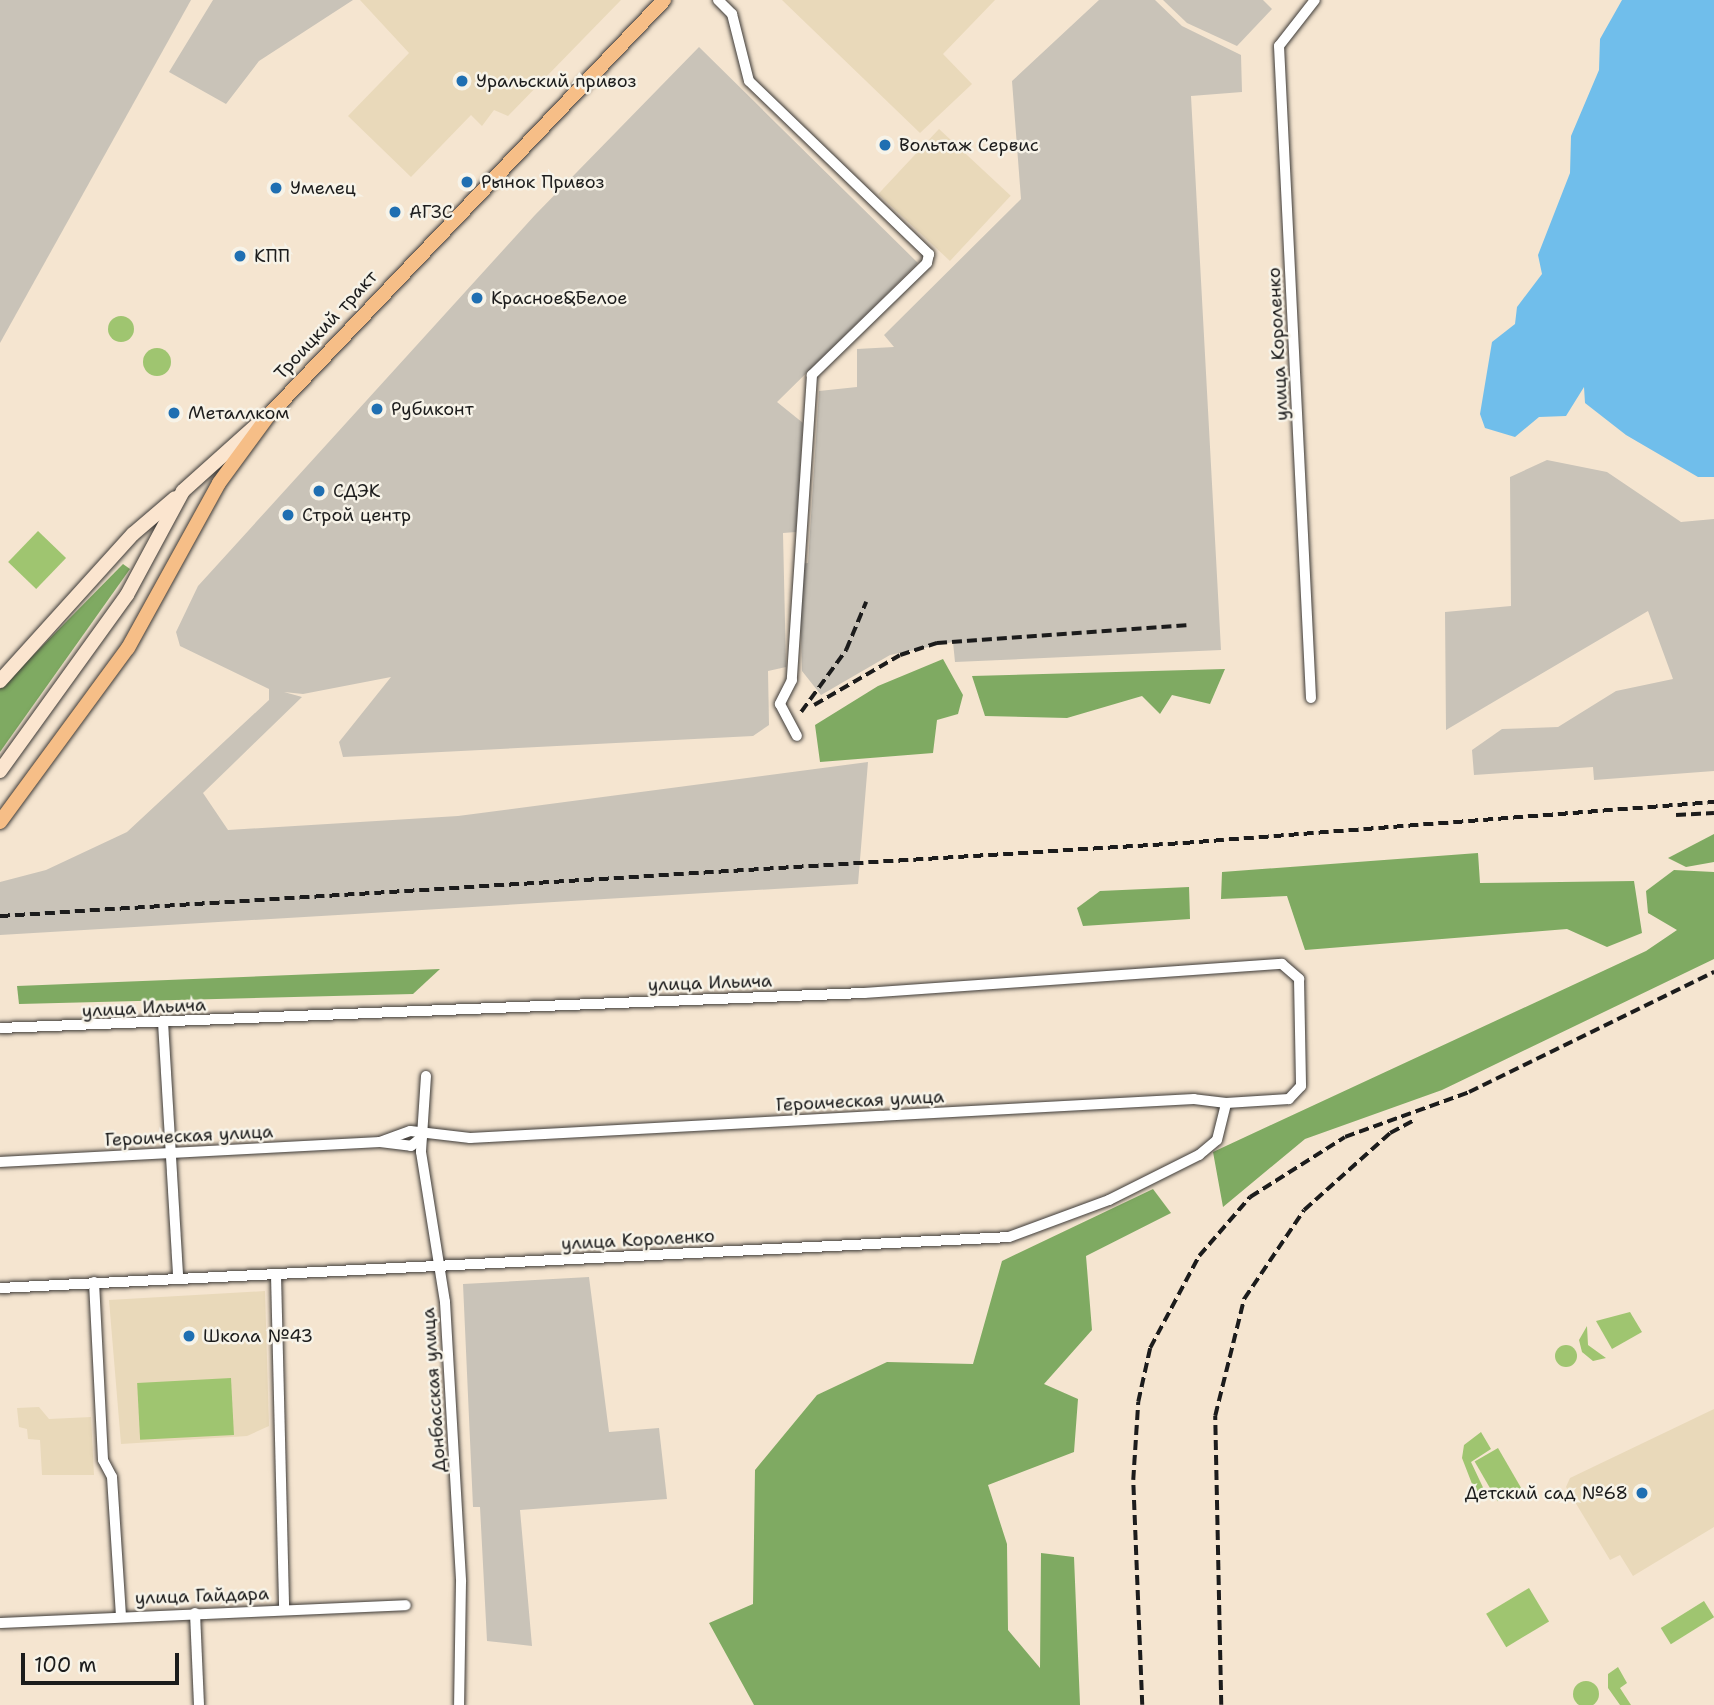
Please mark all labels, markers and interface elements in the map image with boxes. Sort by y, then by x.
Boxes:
place label: Уральский привоз [476,70,637,92]
marker: Уральский привоз [454,73,470,89]
place label: Вольтаж Сервис [899,134,1039,156]
marker: Вольтаж Сервис [877,137,893,153]
place label: Рынок Привоз [481,171,604,193]
marker: Рынок Привоз [459,174,475,190]
place label: Умелец [290,177,356,199]
marker: Умелец [268,180,284,196]
place label: АГЗС [409,201,453,223]
marker: АГЗС [387,204,403,220]
place label: КПП [254,245,290,267]
marker: КПП [232,248,248,264]
street label: Троицкий тракт [270,266,382,384]
street label: улица Короленко [1263,267,1293,421]
place label: Красное&Белое [491,287,627,309]
marker: Красное&Белое [469,290,485,306]
place label: Рубиконт [391,398,474,420]
marker: Рубиконт [369,401,385,417]
place label: Металлком [188,402,289,424]
marker: Металлком [166,405,182,421]
place label: СДЭК [333,480,380,502]
marker: СДЭК [311,483,327,499]
place label: Строй центр [302,504,411,526]
marker: Строй центр [280,507,296,523]
street label: улица Ильича [648,970,772,996]
street label: улица Ильича [81,994,207,1022]
street label: Героическая улица [775,1086,945,1116]
street label: Героическая улица [104,1121,274,1151]
street label: улица Короленко [561,1225,715,1255]
street label: Донбасская улица [417,1307,451,1473]
place label: Школа №43 [203,1325,313,1347]
marker: Школа №43 [181,1328,197,1344]
place label: Детский сад №68 [1465,1482,1628,1504]
marker: Детский сад №68 [1634,1485,1650,1501]
street label: улица Гайдара [135,1583,269,1609]
scale bar [24,1638,182,1682]
text: 100 m [34,1651,97,1679]

